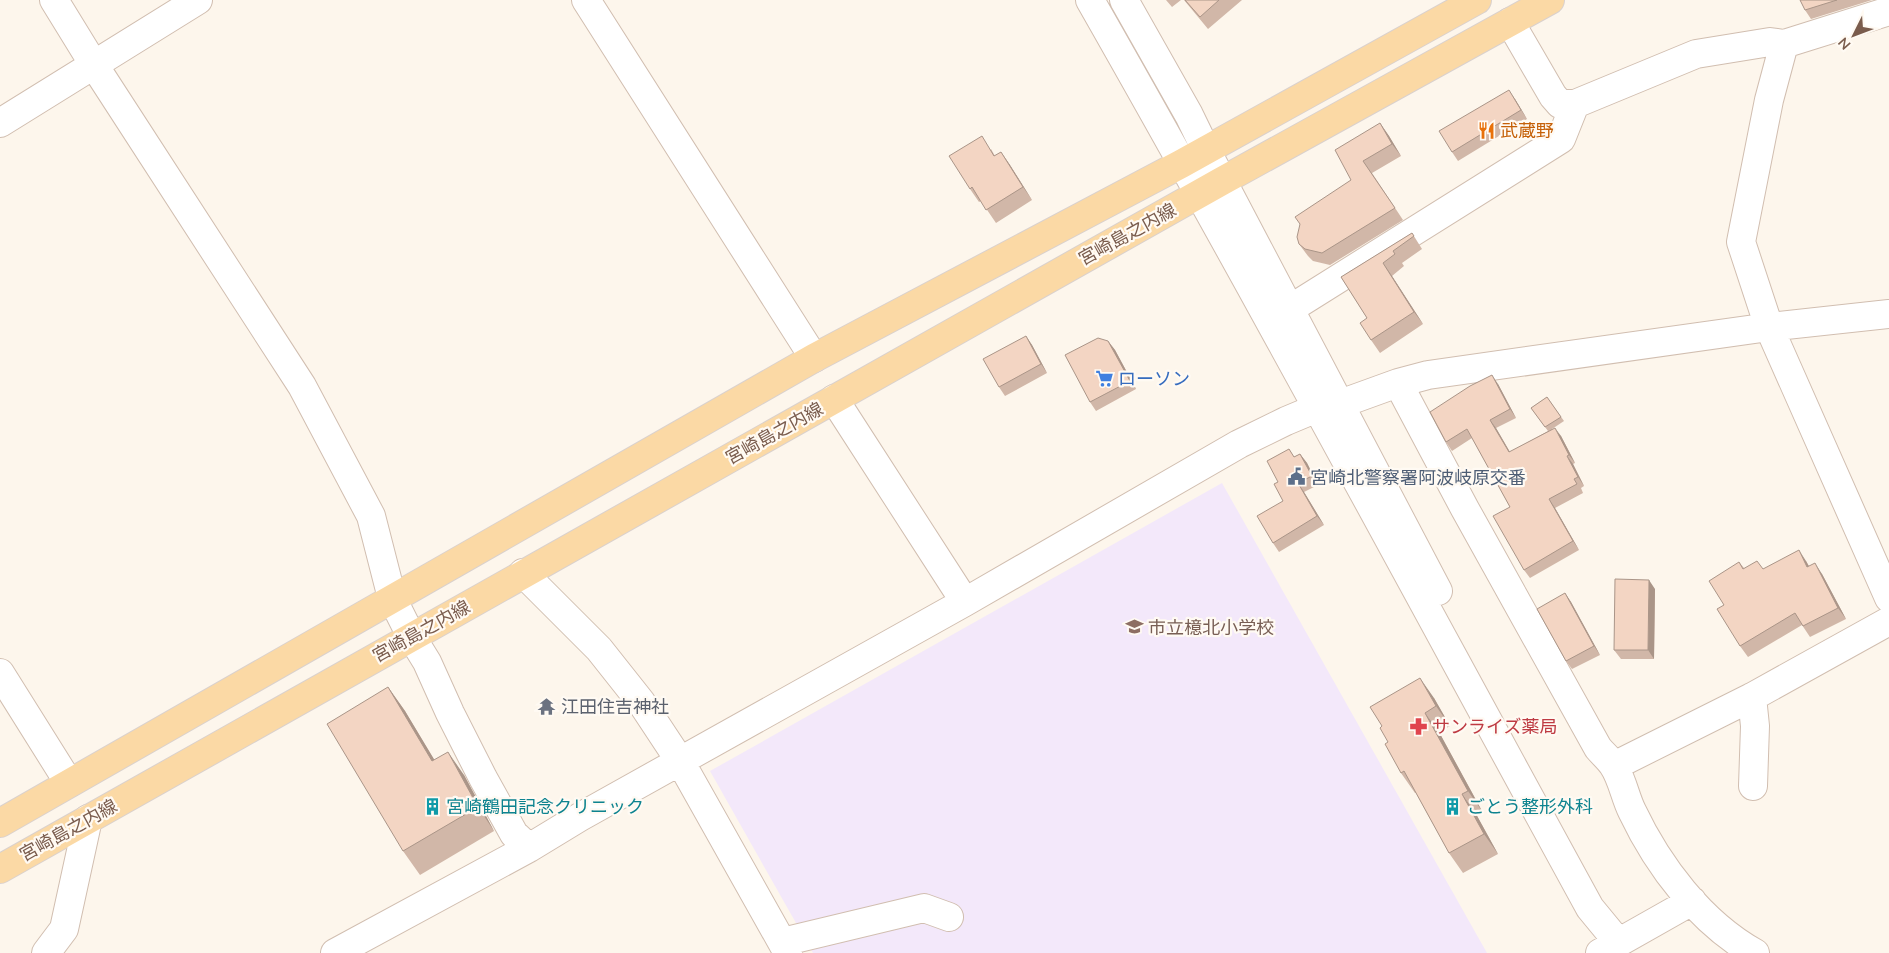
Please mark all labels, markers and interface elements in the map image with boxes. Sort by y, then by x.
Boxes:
north arrow [1829,10,1879,60]
text: N [1834,34,1855,54]
place label: 武蔵野 [1500,119,1554,142]
restaurant icon: 武蔵野 [1476,120,1496,140]
street label: 宮崎島之内線 [1074,198,1180,270]
place label: ローソン [1118,367,1190,390]
supermarket icon: ローソン [1094,368,1114,388]
street label: 宮崎島之内線 [721,397,827,469]
place label: 宮崎北警察署阿波岐原交番 [1310,466,1526,489]
public building icon: 宮崎北警察署阿波岐原交番 [1286,467,1306,487]
street label: 宮崎島之内線 [368,595,474,667]
place label: 市立檍北小学校 [1148,616,1274,639]
school or university icon: 市立檍北小学校 [1124,617,1144,637]
place label: 江田住吉神社 [561,695,669,718]
temple icon: 江田住吉神社 [537,696,557,716]
place label: サンライズ薬局 [1432,715,1557,738]
pharmacy icon: サンライズ薬局 [1408,716,1428,736]
street label: 宮崎島之内線 [15,794,121,866]
place label: 宮崎鶴田記念クリニック [446,795,644,818]
place label: ごとう整形外科 [1467,795,1593,818]
building icon: 宮崎鶴田記念クリニック [422,796,442,816]
building icon: ごとう整形外科 [1443,796,1463,816]

